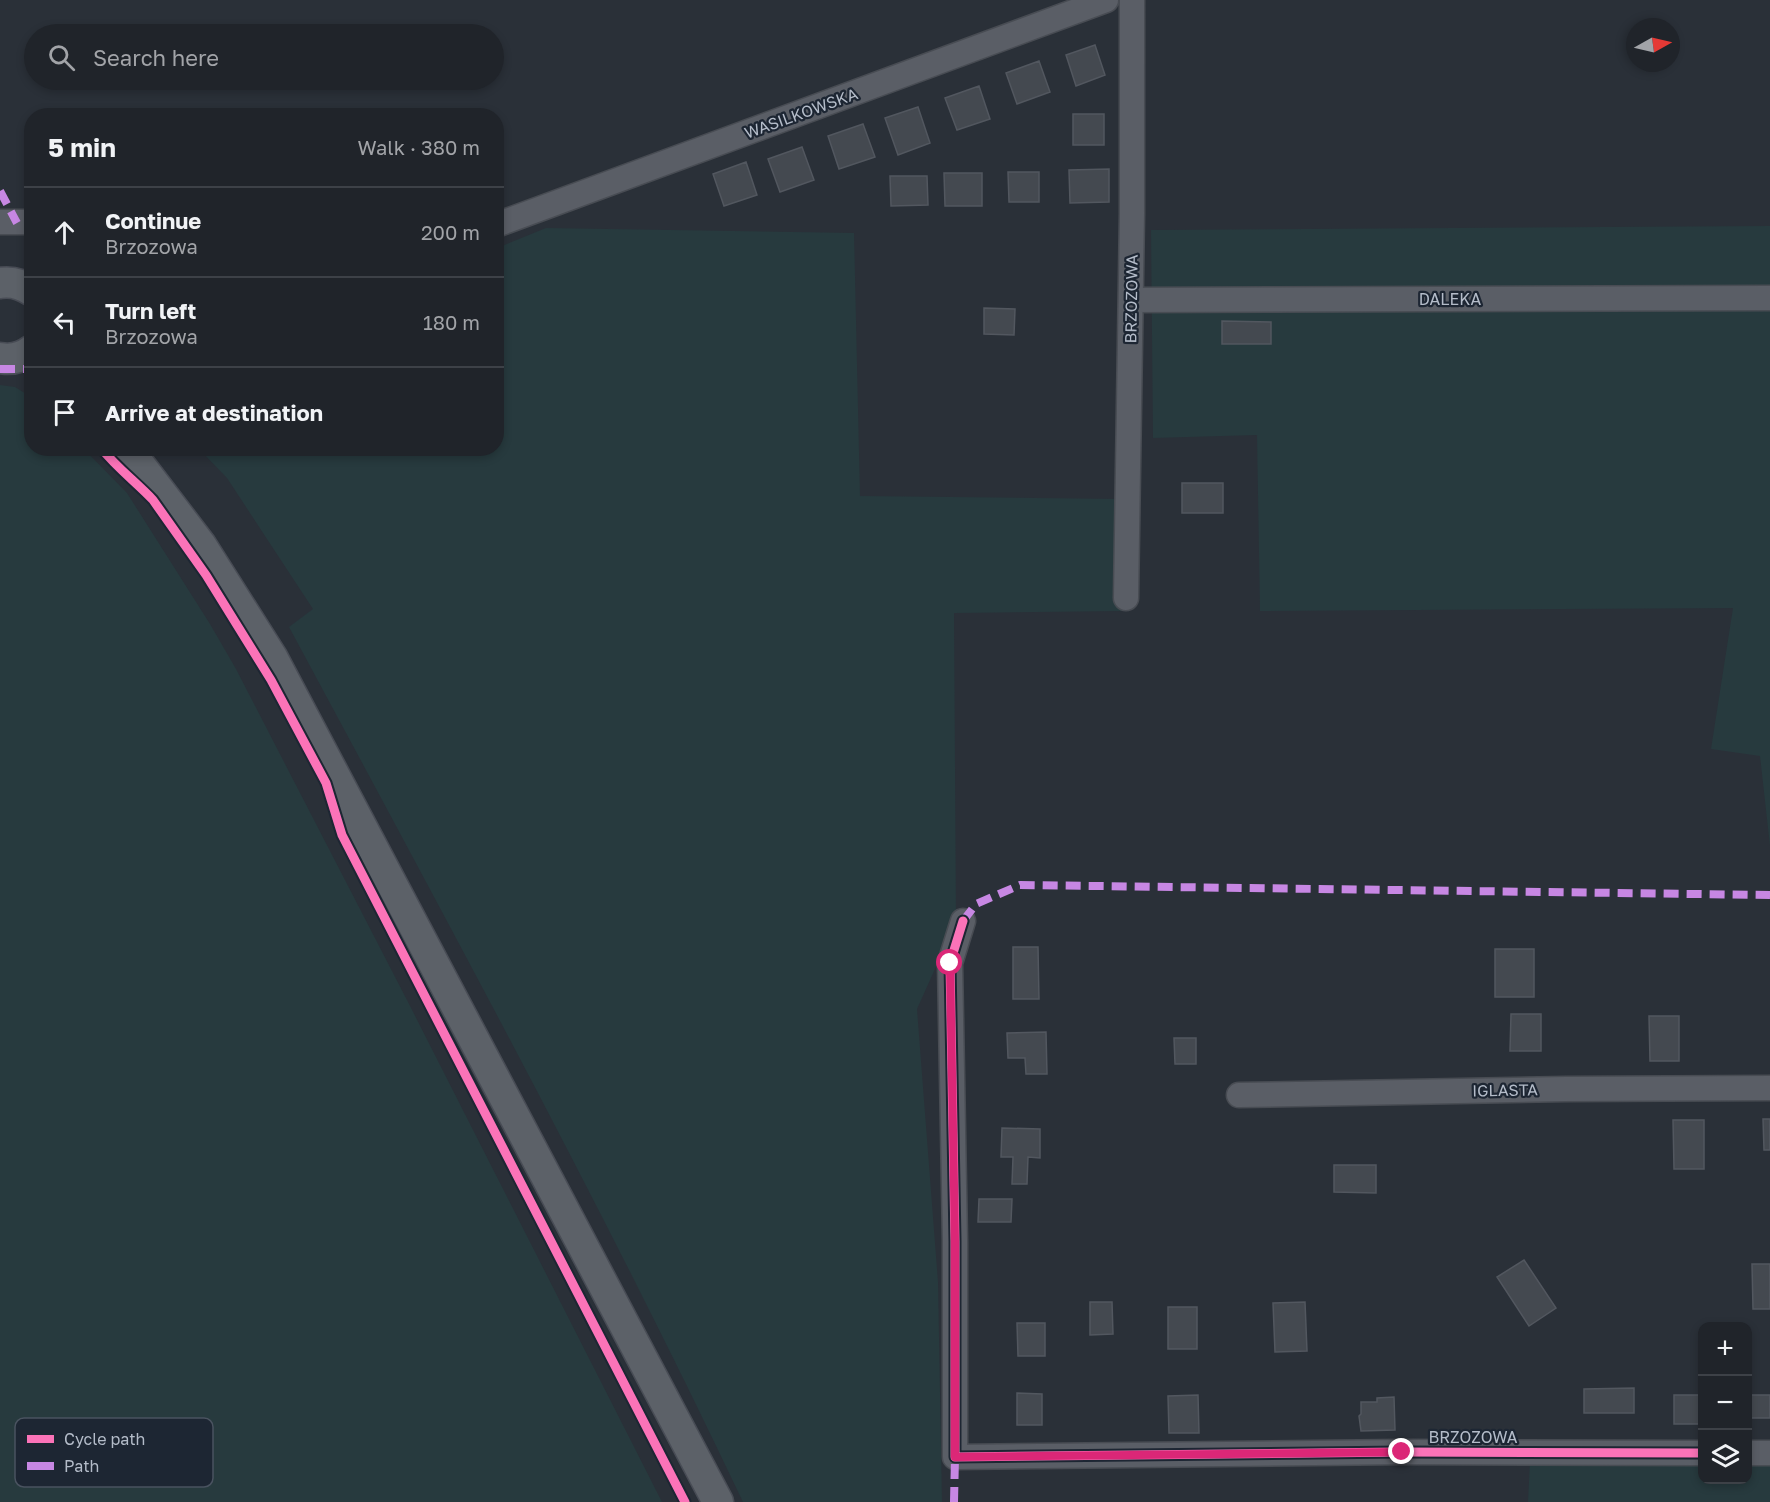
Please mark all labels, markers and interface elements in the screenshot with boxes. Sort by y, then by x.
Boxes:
north arrow [1626,18,1680,72]
search box [24,24,504,90]
icon: search [45,41,78,74]
text: Search here [93,44,219,71]
street label: WASILKOWSKA [742,83,861,143]
text: 5 min [48,132,116,163]
text: Walk · 380 m [358,135,480,159]
text: Continue [105,207,201,234]
icon: ahead [48,216,81,249]
text: 200 m [421,220,480,244]
text: Brzozowa [105,234,198,258]
street label: BRZOZOWA [1120,254,1142,344]
street label: DALEKA [1419,289,1482,309]
text: Turn left [105,297,196,324]
icon: left [48,306,81,339]
text: 180 m [423,310,480,334]
text: Brzozowa [105,324,198,348]
icon: arrive [48,396,81,429]
text: Arrive at destination [105,399,323,426]
route start [936,949,962,975]
street label: IGLASTA [1472,1079,1538,1101]
map controls [1698,1322,1752,1484]
button: + [1698,1322,1752,1376]
button: − [1698,1376,1752,1430]
legend [15,1418,213,1487]
street label: BRZOZOWA [1429,1427,1518,1447]
text: Cycle path [64,1429,145,1449]
button: layers [1698,1430,1752,1484]
route end [1388,1438,1414,1464]
text: Path [64,1456,99,1476]

